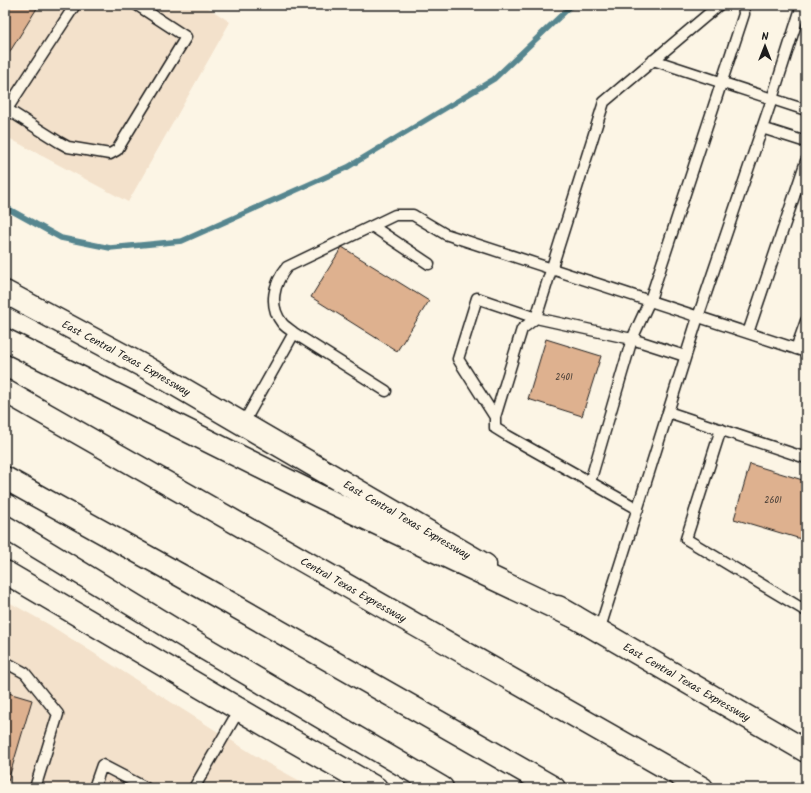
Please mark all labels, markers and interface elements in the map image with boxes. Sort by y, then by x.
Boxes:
north arrow [745,26,785,66]
text: N [762,28,769,46]
street label: East Central Texas Expressway [58,316,194,402]
house number: 2401 [555,370,573,385]
street label: East Central Texas Expressway [340,476,474,565]
house number: 2601 [764,493,782,508]
street label: Central Texas Expressway [297,553,410,628]
street label: East Central Texas Expressway [619,639,754,727]

